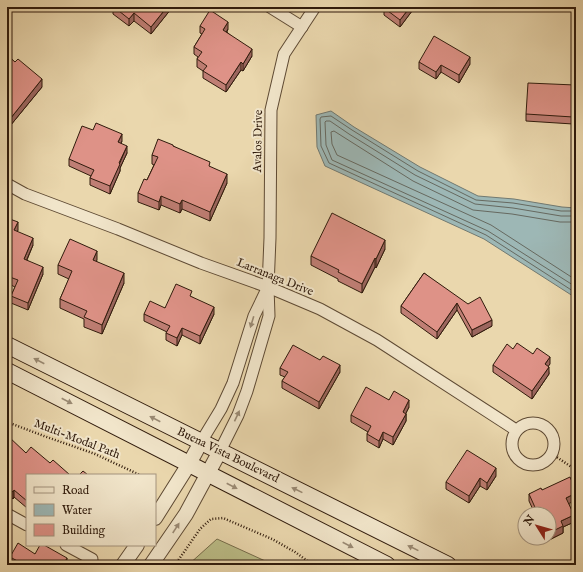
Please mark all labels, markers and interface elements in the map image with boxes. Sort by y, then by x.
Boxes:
street label: Avalos Drive [250,109,266,174]
street label: Larranaga Drive [234,255,316,299]
one-way arrow [248,317,254,329]
one-way arrow [33,358,45,364]
one-way arrow [61,398,72,404]
one-way arrow [234,411,240,422]
street label: Multi-Modal Path [32,416,123,463]
one-way arrow [150,416,161,422]
street label: Buena Vista Boulevard [175,424,282,486]
legend [26,474,156,546]
text: Road [62,483,90,498]
one-way arrow [226,483,238,489]
one-way arrow [291,486,303,493]
text: Water [62,503,93,518]
north arrow [517,506,557,546]
text: N [521,512,539,529]
text: Building [62,523,106,538]
one-way arrow [172,523,180,533]
one-way arrow [342,542,354,548]
one-way arrow [407,544,419,551]

